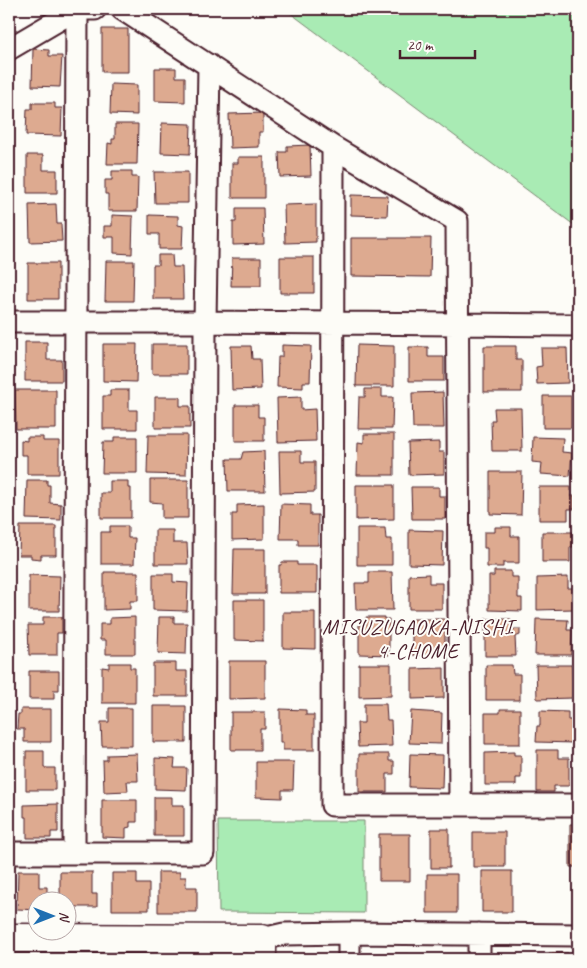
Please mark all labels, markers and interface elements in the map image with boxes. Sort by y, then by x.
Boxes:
scale bar [400,28,474,60]
text: 20 m [407,36,434,55]
district label: MISUZUGAOKA-NISHI 4-CHOME [322,614,517,664]
north arrow [28,890,78,940]
text: N [56,912,73,923]

